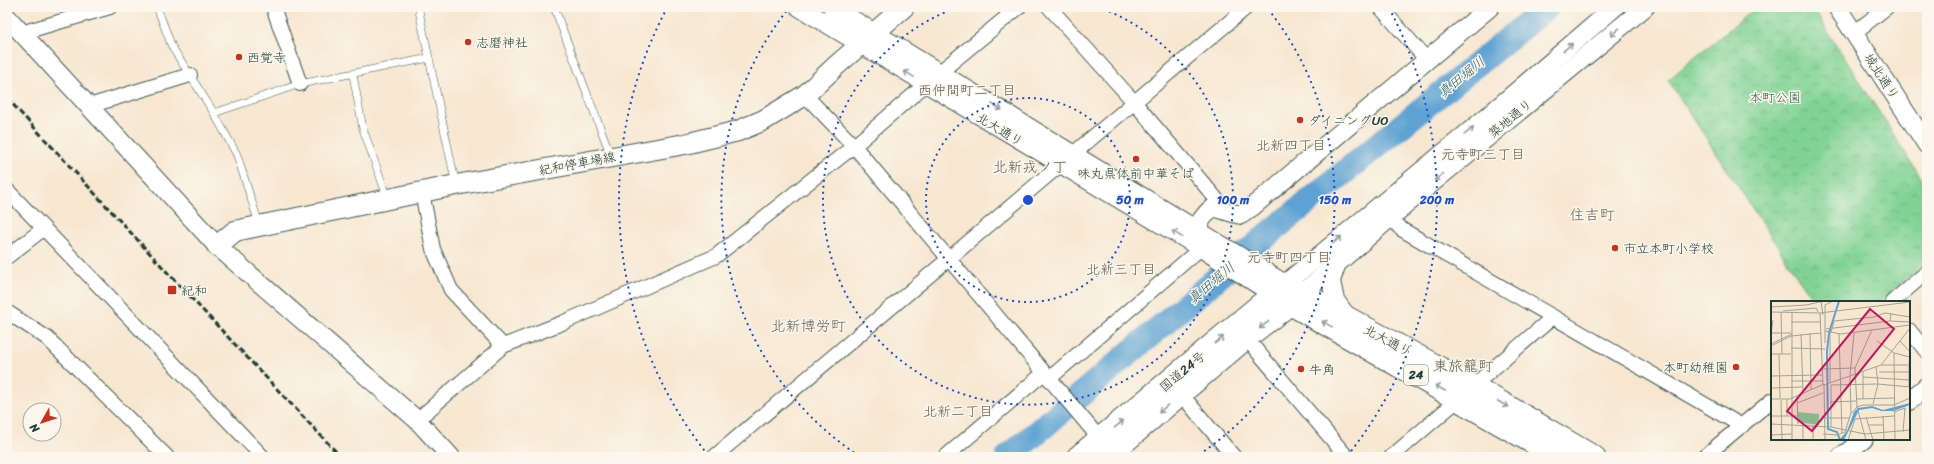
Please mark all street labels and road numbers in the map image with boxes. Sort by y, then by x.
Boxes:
street label: 城北通り [1858,48,1905,104]
street label: 築地通り [1483,93,1538,144]
street label: 北大通り [972,106,1028,153]
street label: 紀和停車場線 [537,145,619,182]
street label: 北大通り [1359,318,1416,363]
street label: 国道24号 [1154,345,1211,398]
road number: 24 [1404,365,1428,385]

